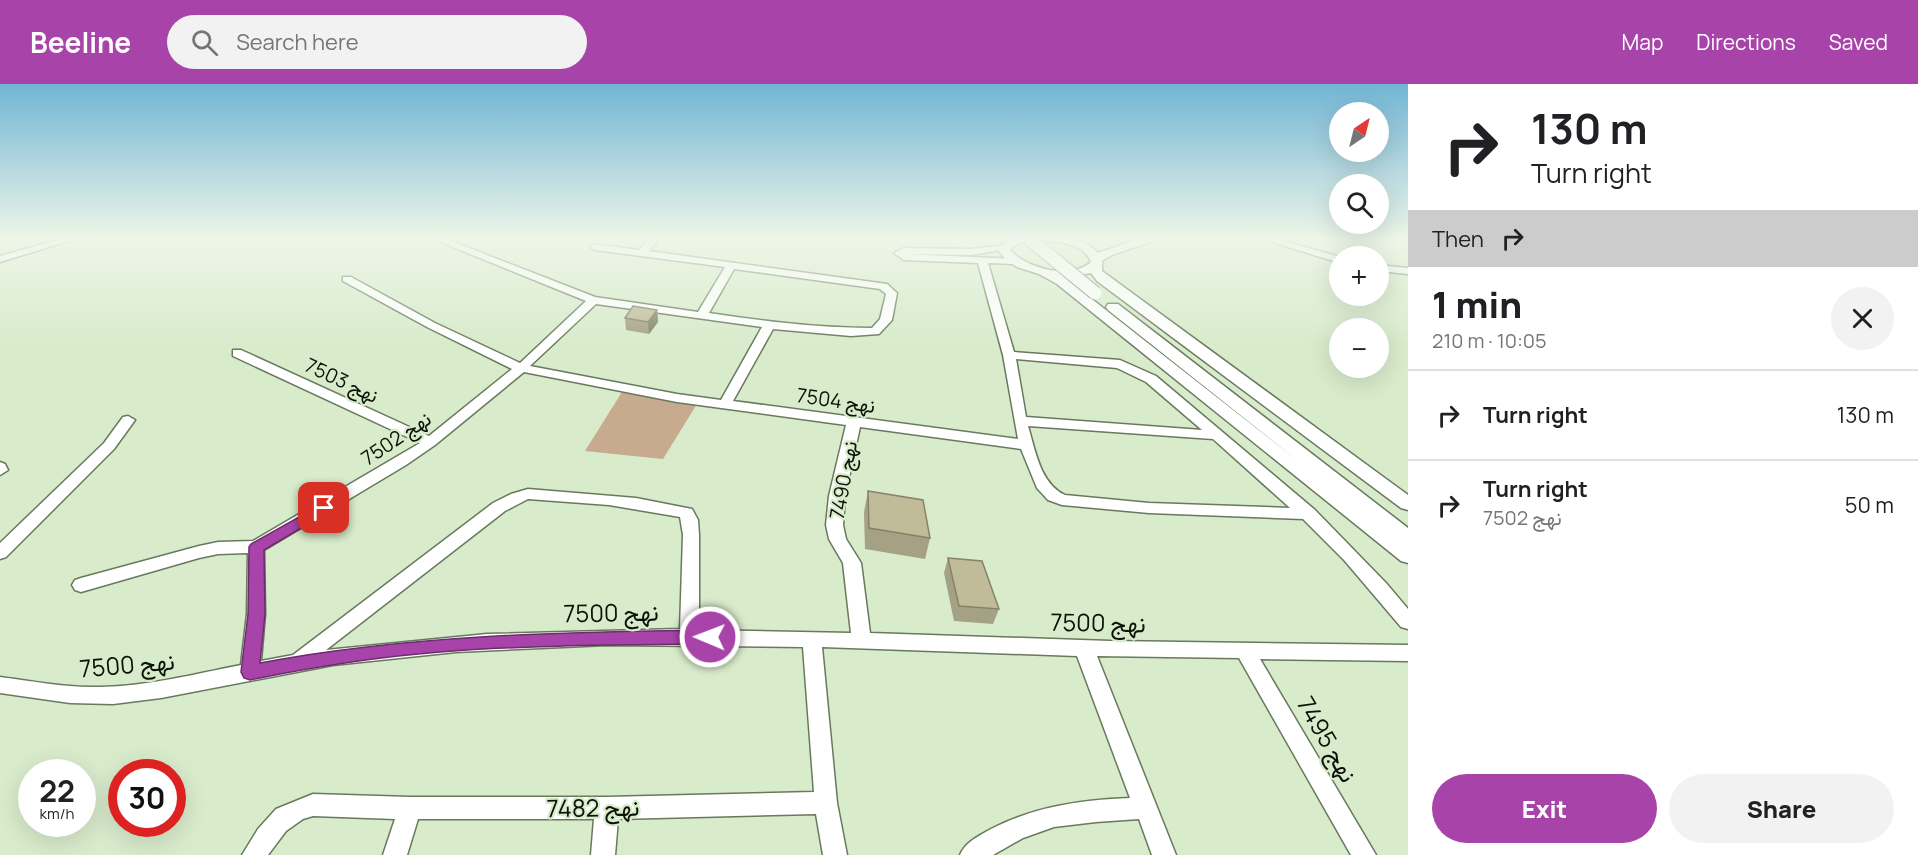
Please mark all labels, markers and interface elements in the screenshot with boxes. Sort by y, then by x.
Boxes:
search box [167,15,587,69]
text: Beeline [30,23,131,61]
icon: search [188,26,221,59]
text: Search here [236,27,359,57]
text: Map [1622,28,1663,56]
text: Directions [1696,28,1796,56]
text: Saved [1829,28,1888,56]
text: 130 m [1531,99,1648,157]
north arrow [1329,102,1389,162]
map controls [1329,102,1389,378]
icon: right [1432,108,1510,186]
text: Turn right [1531,154,1652,191]
button: search [1329,174,1389,234]
icon: right [1496,222,1529,255]
text: Then [1432,224,1484,254]
button: + [1329,246,1389,306]
text: 1 min [1432,280,1522,329]
button: close [1831,287,1894,350]
button: − [1329,318,1389,378]
text: 210 m · 10:05 [1432,327,1547,354]
street label: نهج 7503 [300,351,383,410]
street label: نهج 7504 [795,381,877,420]
icon: right [1432,399,1465,432]
text: Turn right [1483,400,1588,430]
text: 130 m [1837,400,1894,430]
street label: نهج 7502 [356,405,437,472]
street label: نهج 7490 [823,439,864,521]
text: Turn right [1483,474,1588,504]
pin [298,482,349,533]
icon: right [1432,489,1465,522]
text: 50 m [1845,490,1894,520]
icon: arrive [307,491,340,524]
text: نهج 7502 [1483,504,1562,531]
street label: نهج 7500 [563,595,659,631]
position arrow [678,605,742,669]
street label: نهج 7500 [1050,605,1146,641]
street label: نهج 7500 [78,643,176,687]
street label: نهج 7495 [1289,690,1366,789]
speed limit sign: 30 [108,759,186,837]
text: 22 [39,770,75,811]
button: Exit [1432,774,1657,843]
button: Share [1669,774,1894,843]
street label: نهج 7482 [546,790,640,826]
text: km/h [40,803,74,824]

